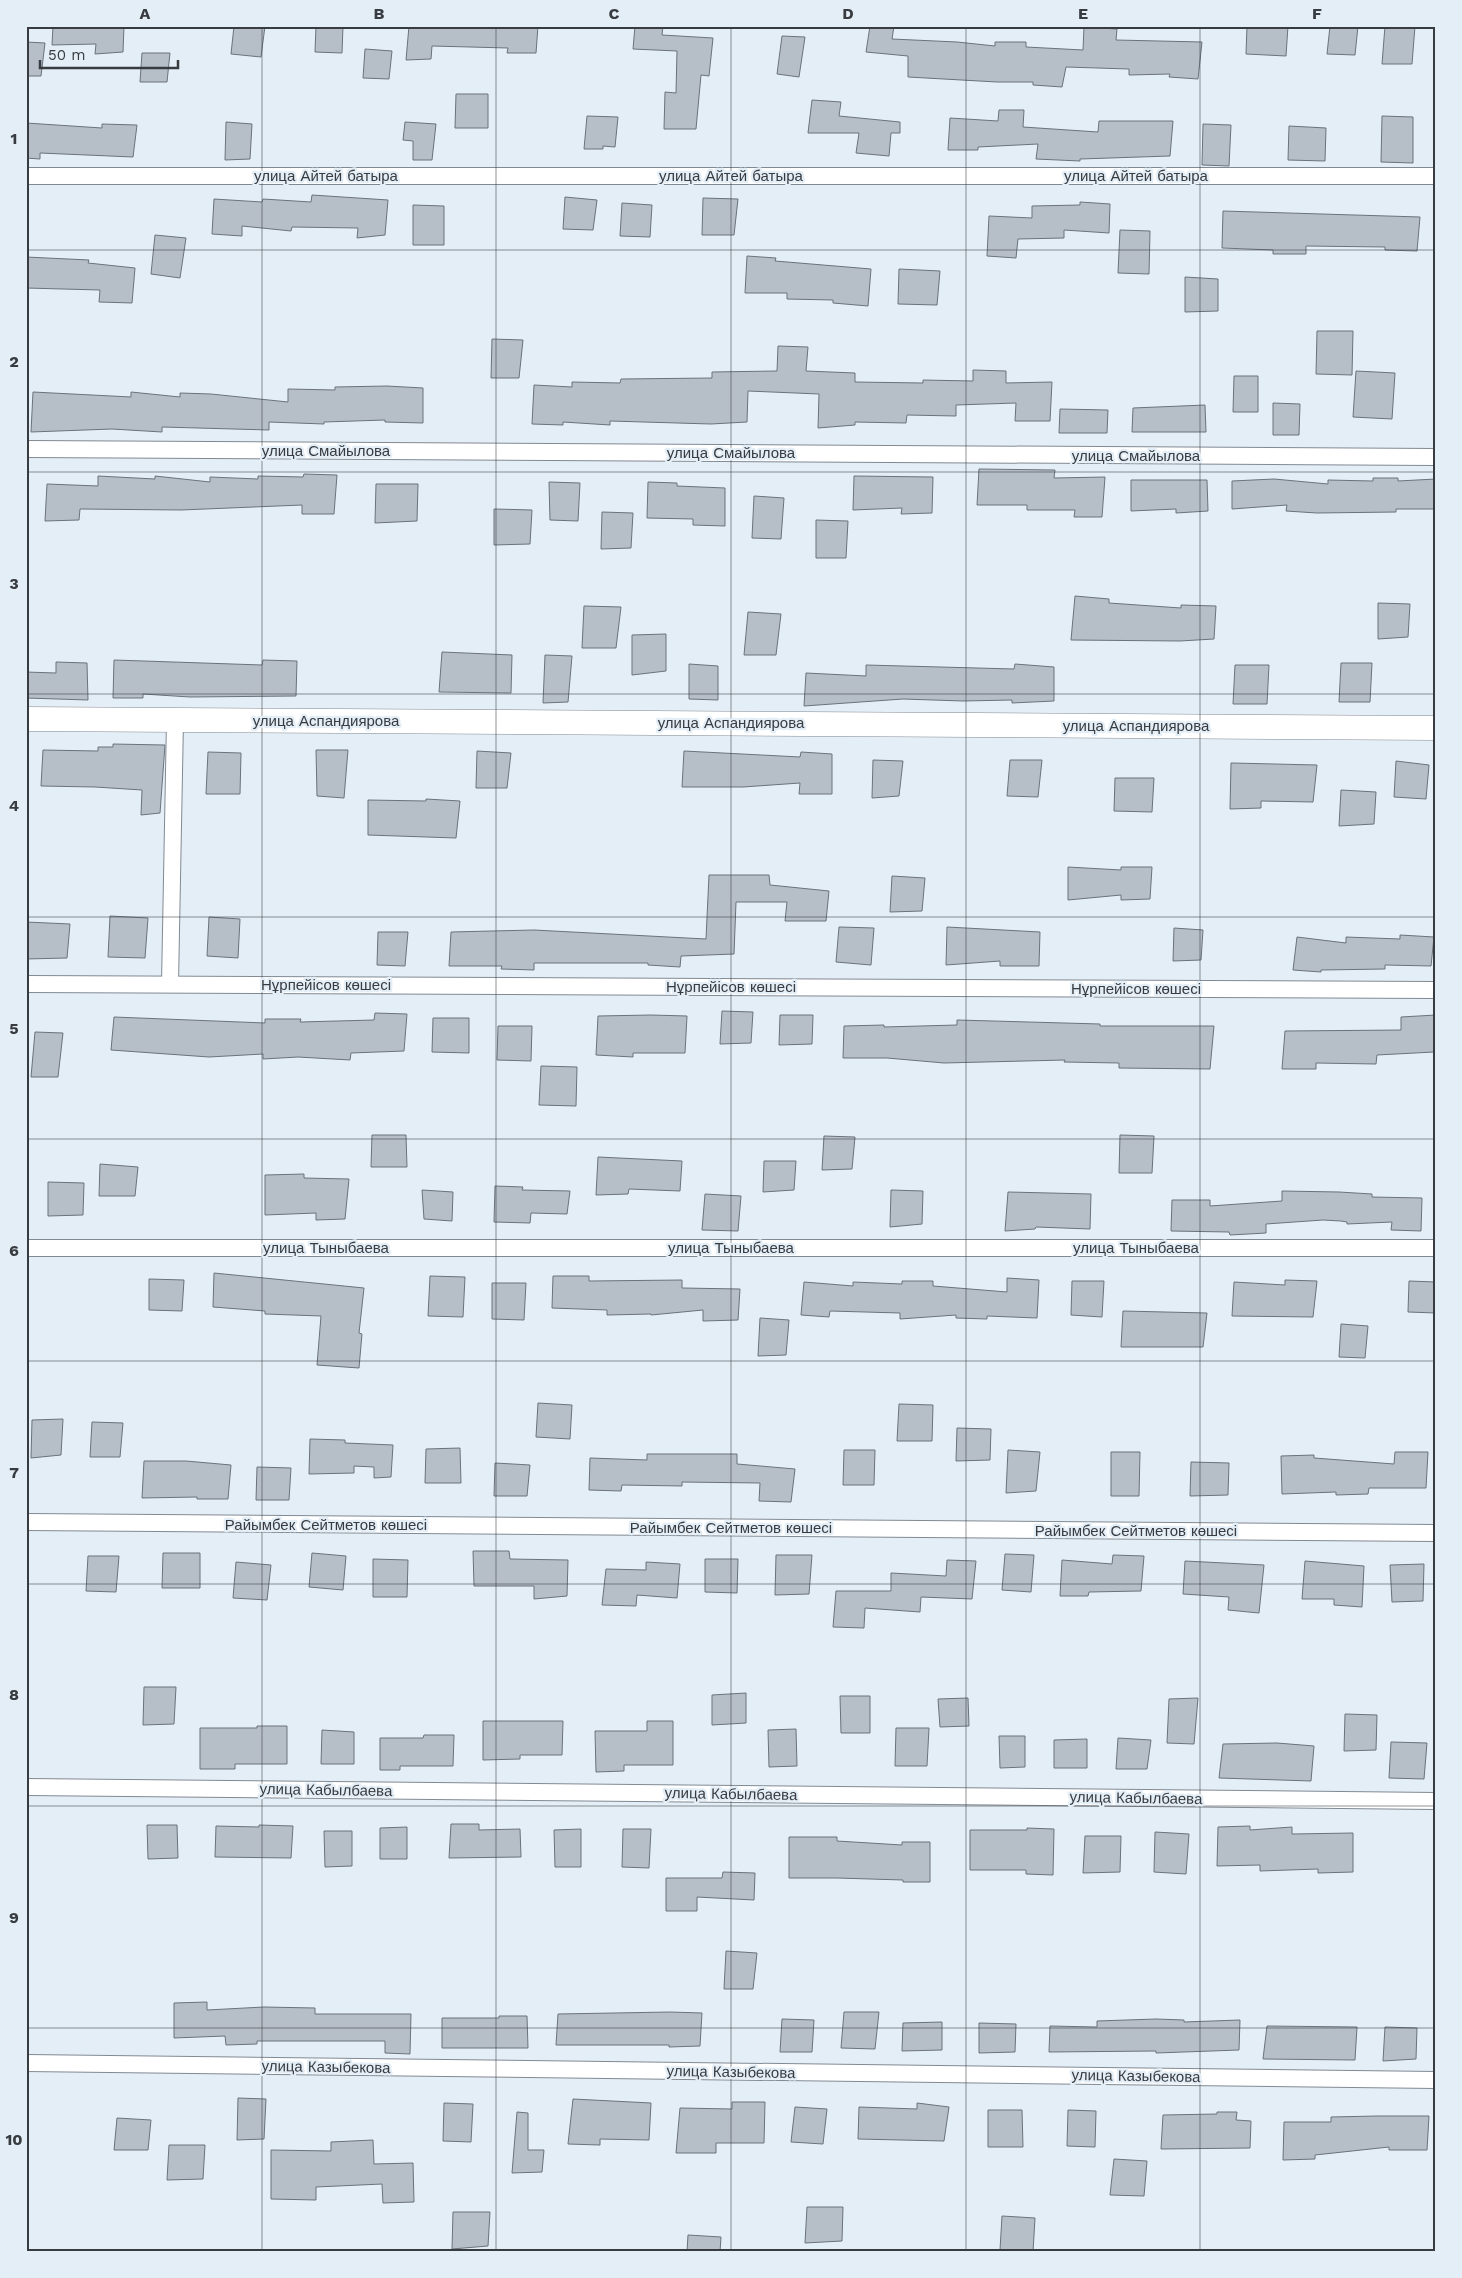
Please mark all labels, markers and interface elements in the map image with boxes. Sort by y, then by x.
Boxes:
text: A [140,4,151,23]
text: B [374,4,385,23]
text: C [609,4,620,23]
text: D [842,4,854,23]
text: E [1078,4,1088,23]
text: F [1312,4,1322,23]
scale bar [40,38,178,70]
text: 50 m [48,46,85,64]
text: 1 [11,129,17,148]
street label: улица Айтей батыра [254,167,399,185]
street label: улица Айтей батыра [659,167,804,185]
street label: улица Айтей батыра [1064,167,1209,185]
text: 2 [9,352,19,371]
street label: улица Смайылова [262,442,391,460]
street label: улица Смайылова [667,444,796,462]
street label: улица Смайылова [1072,447,1201,465]
text: 3 [9,574,19,593]
street label: улица Аспандиярова [253,712,400,730]
street label: улица Аспандиярова [658,714,805,732]
street label: улица Аспандиярова [1063,717,1210,735]
text: 4 [9,796,19,815]
street label: Нұрпейісов көшесі [261,976,391,994]
street label: Нұрпейісов көшесі [666,978,796,996]
street label: Нұрпейісов көшесі [1071,980,1201,998]
text: 5 [9,1019,19,1038]
street label: улица Тыныбаева [263,1239,390,1257]
street label: улица Тыныбаева [668,1239,795,1257]
street label: улица Тыныбаева [1073,1239,1200,1257]
text: 6 [9,1241,19,1260]
text: 7 [9,1463,19,1482]
street label: Райымбек Сейтметов көшесі [225,1516,427,1534]
street label: Райымбек Сейтметов көшесі [630,1519,832,1537]
street label: Райымбек Сейтметов көшесі [1035,1522,1237,1540]
text: 8 [9,1685,19,1704]
street label: улица Кабылбаева [260,1780,393,1800]
street label: улица Кабылбаева [665,1784,798,1804]
street label: улица Кабылбаева [1070,1788,1203,1808]
text: 9 [9,1908,19,1927]
street label: улица Казыбекова [261,2057,391,2077]
street label: улица Казыбекова [666,2062,796,2082]
street label: улица Казыбекова [1071,2066,1201,2086]
text: 10 [5,2130,23,2149]

